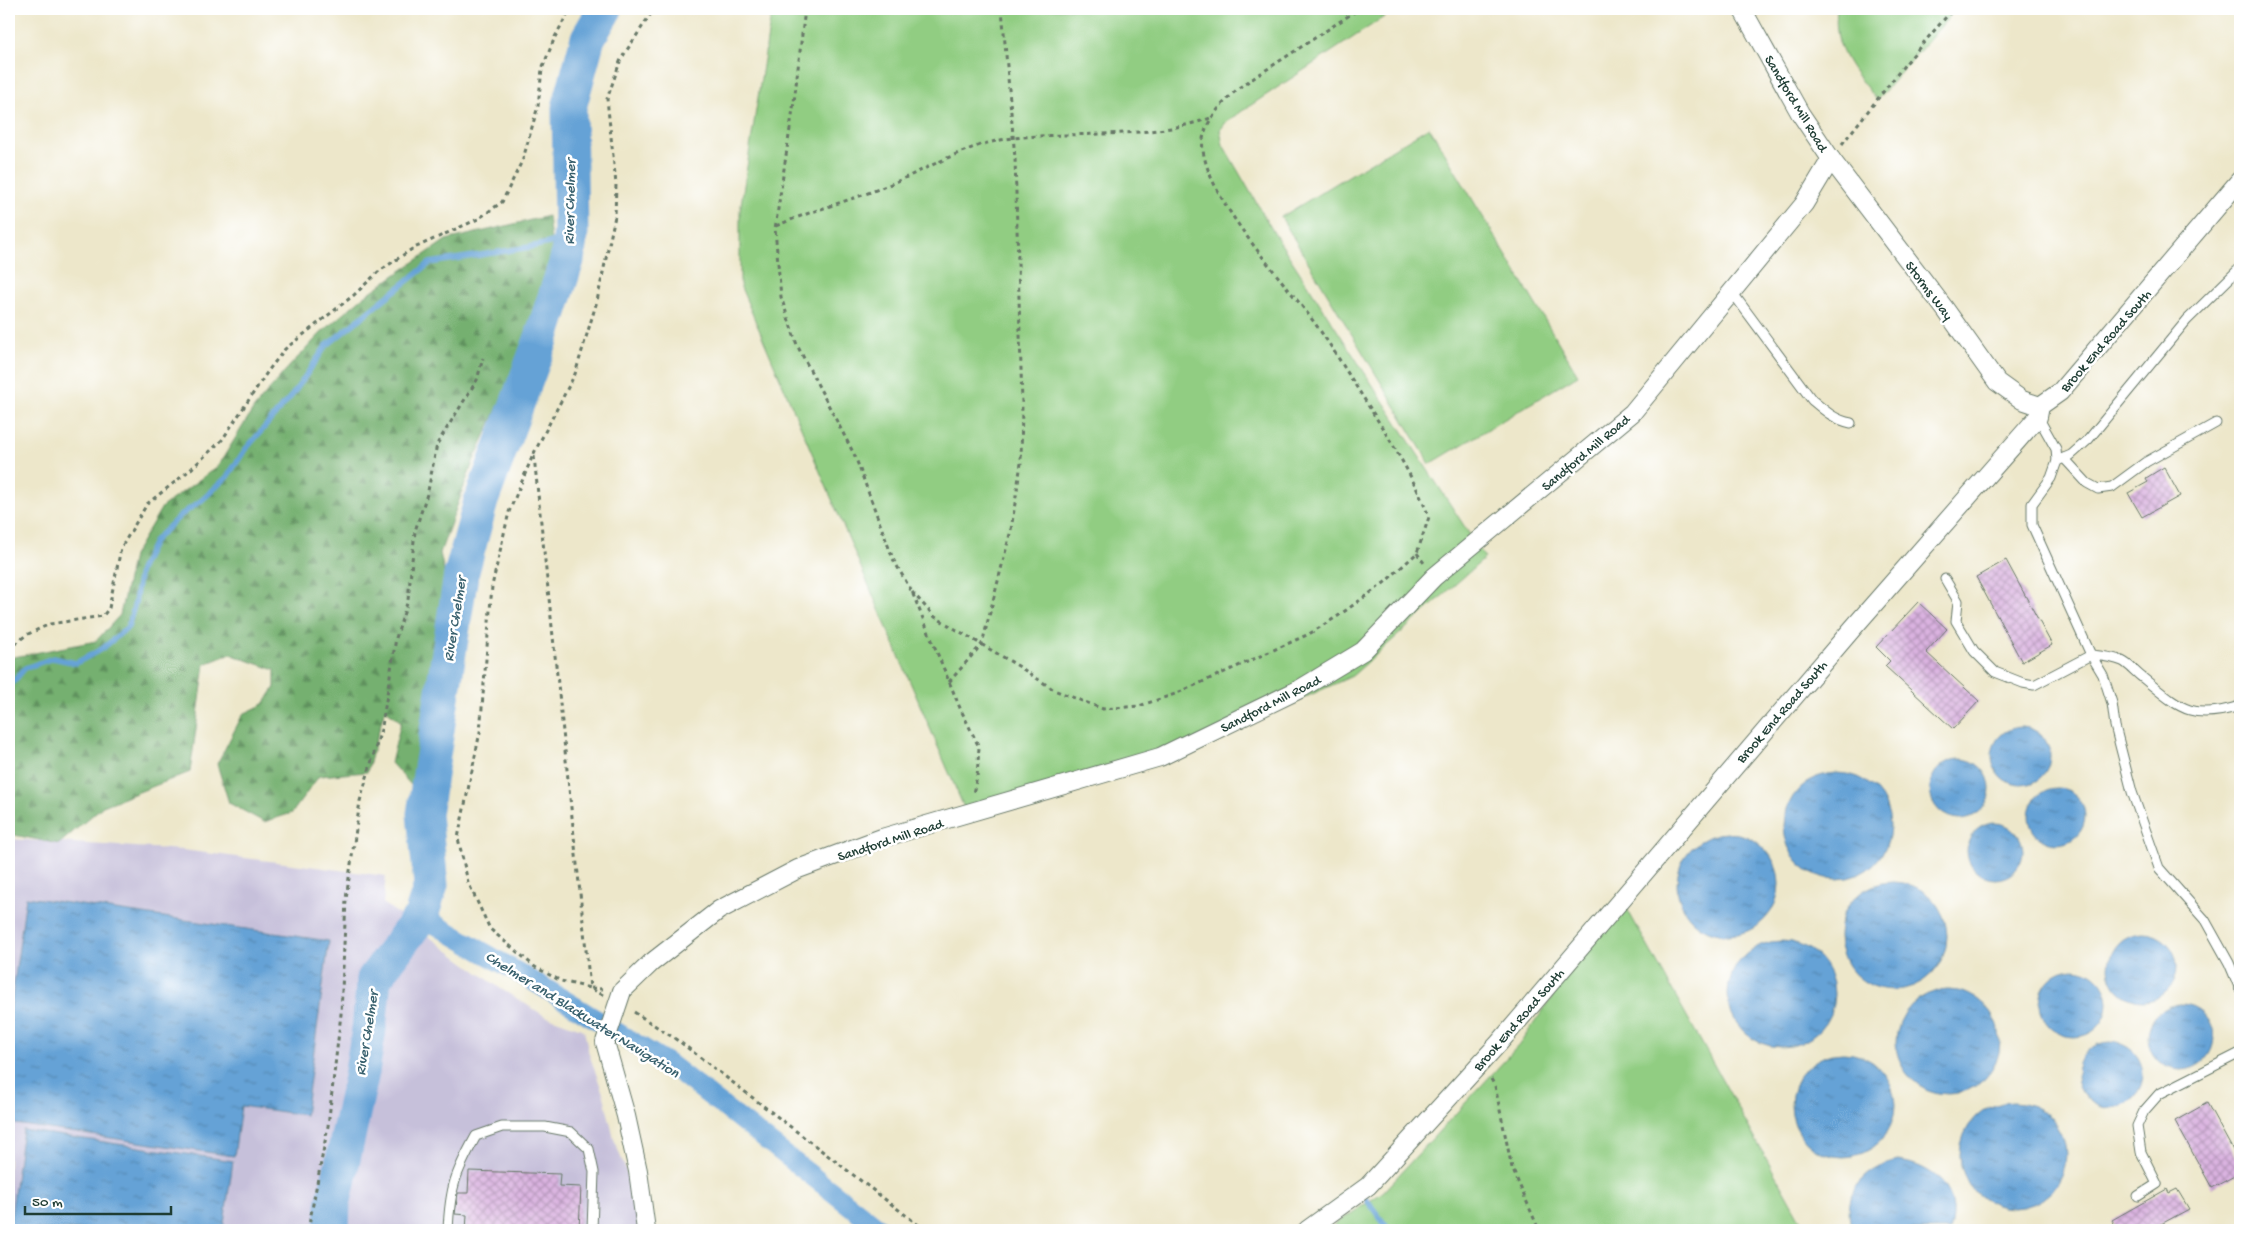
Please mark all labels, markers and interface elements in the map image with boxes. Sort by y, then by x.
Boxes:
street label: Sandford Mill Road [1759,53,1831,157]
water label: River Chelmer [561,157,581,245]
street label: Storms Way [1900,259,1956,324]
street label: Brook End Road South [2057,286,2156,397]
street label: Sandford Mill Road [1539,411,1636,496]
water label: River Chelmer [440,573,472,663]
street label: Brook End Road South [1733,657,1832,768]
street label: Sandford Mill Road [1218,672,1326,738]
street label: Sandford Mill Road [836,816,947,866]
water label: Chelmer and Blackwater Navigation [482,948,683,1083]
street label: Brook End Road South [1470,965,1569,1076]
water label: River Chelmer [352,987,384,1077]
scale bar [25,1184,171,1216]
text: 50 m [32,1194,63,1212]

